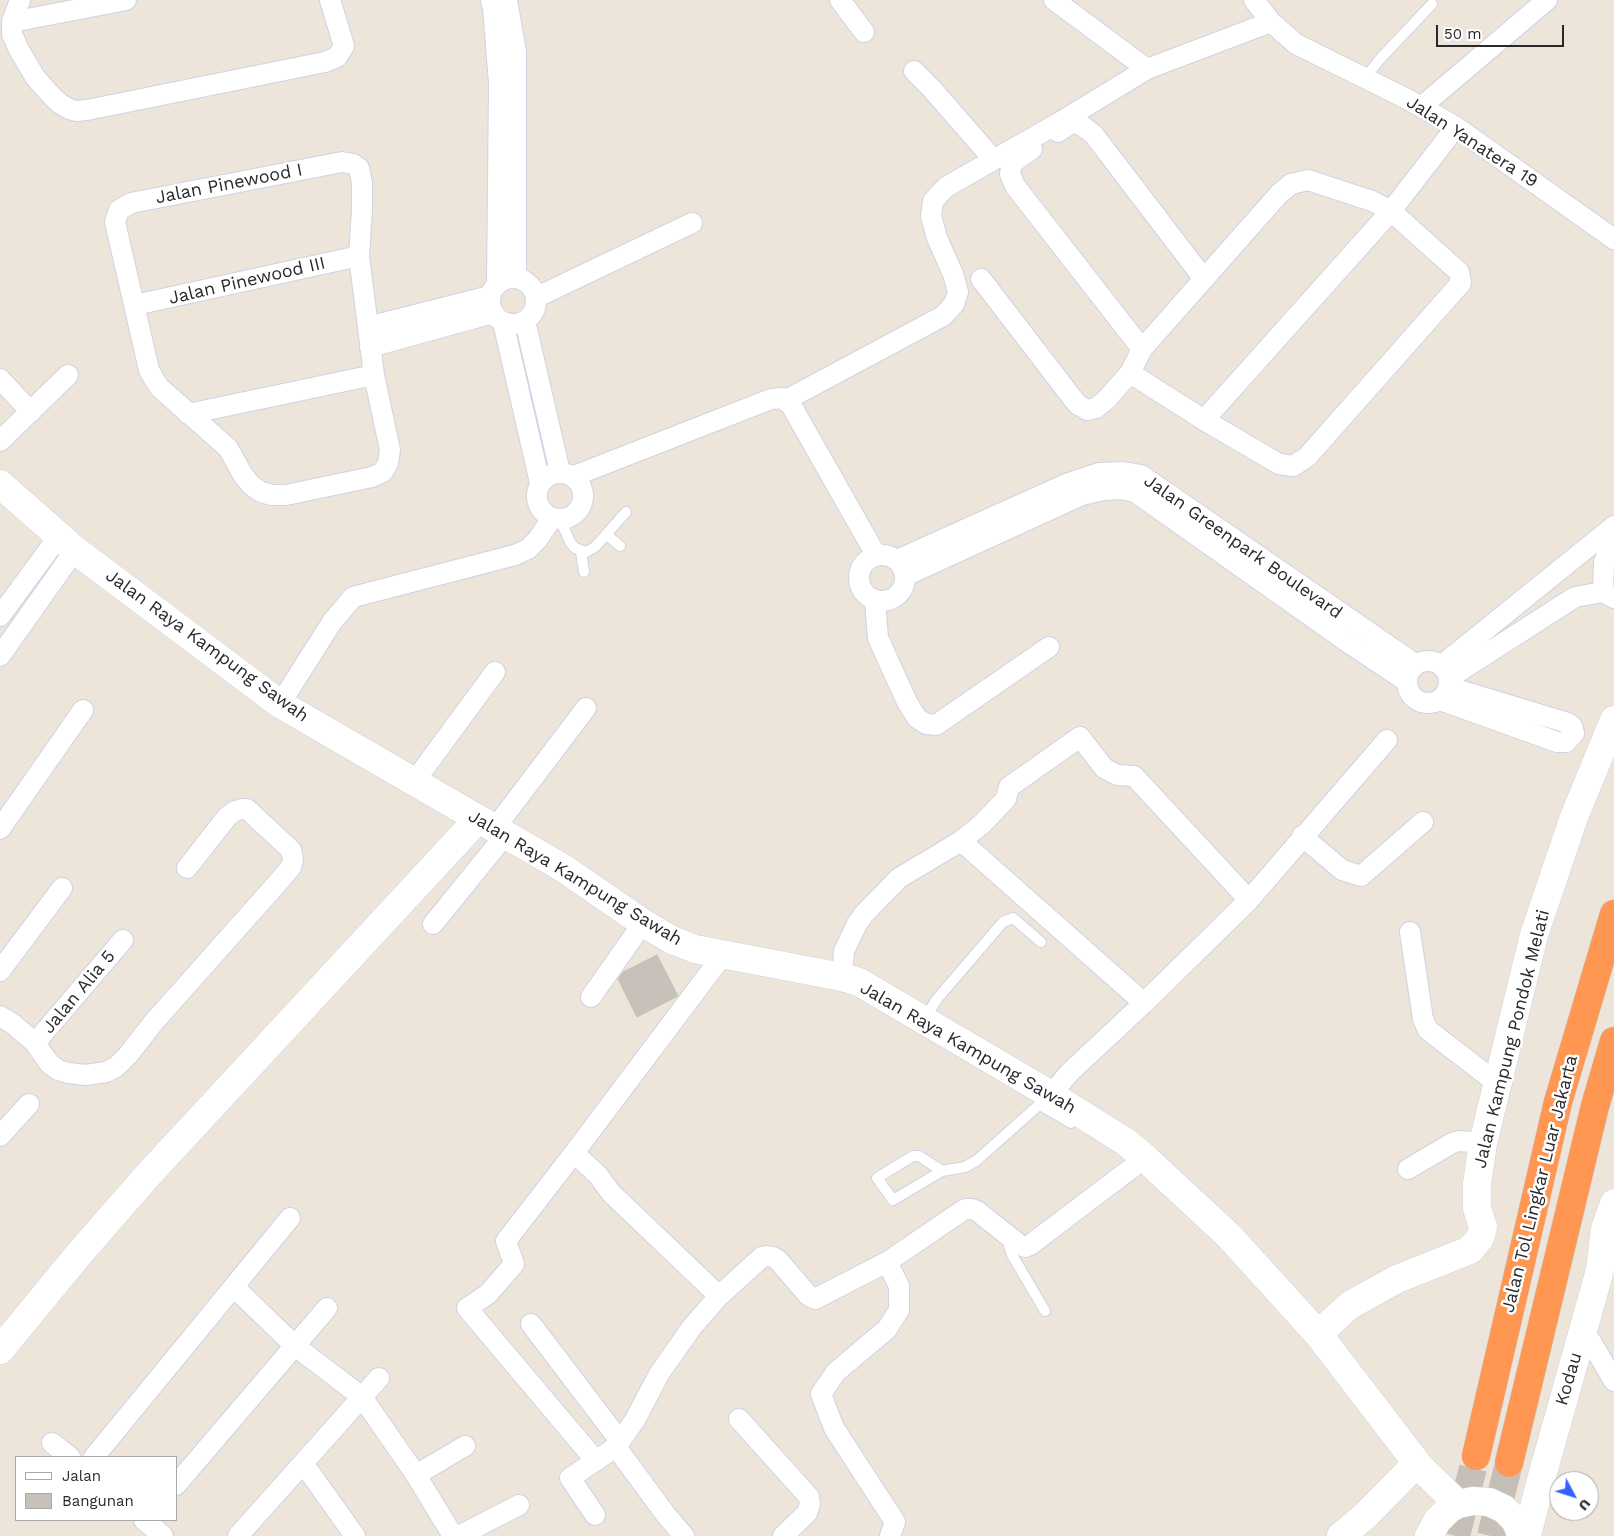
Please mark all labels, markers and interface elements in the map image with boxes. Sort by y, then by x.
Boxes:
scale bar [1439,15,1566,47]
text: 50 m [1444,25,1481,43]
street label: Jalan Yanatera 19 [1402,91,1542,193]
street label: Jalan Pinewood I [154,159,304,209]
street label: Jalan Pinewood III [167,252,327,310]
street label: Jalan Greenpark Boulevard [1140,470,1346,624]
street label: Jalan Raya Kampung Sawah [101,565,313,727]
street label: Jalan Raya Kampung Sawah [464,805,686,951]
street label: Jalan Kampung Pondok Melati [1469,908,1555,1170]
street label: Jalan Alia 5 [38,946,120,1038]
street label: Jalan Raya Kampung Sawah [856,977,1080,1119]
street label: Jalan Tol Lingkar Luar Jakarta [1498,1053,1582,1315]
street label: Kodau [1551,1350,1587,1408]
legend [15,1456,178,1521]
text: Jalan [62,1467,101,1485]
north arrow [1549,1471,1599,1521]
text: Bangunan [62,1492,134,1510]
text: U [1575,1496,1594,1514]

